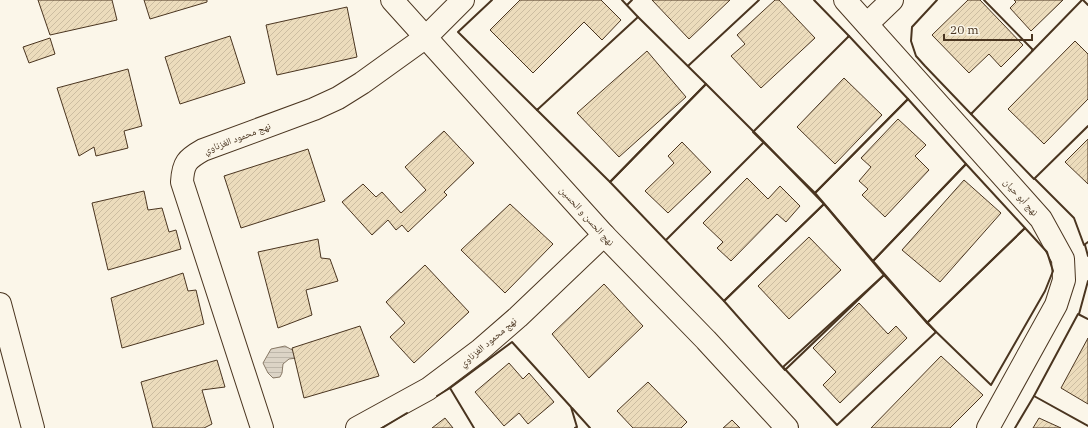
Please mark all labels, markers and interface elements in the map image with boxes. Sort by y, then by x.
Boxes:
scale bar [944,16,1032,42]
text: 20 m [950,22,979,37]
street label: نهج محمود الغزناوي [202,119,273,158]
street label: نهج أبو حيان [1001,176,1041,219]
street label: نهج الحسن و الحسين [557,184,617,249]
street label: نهج محمود الغزناوي [457,314,520,371]

